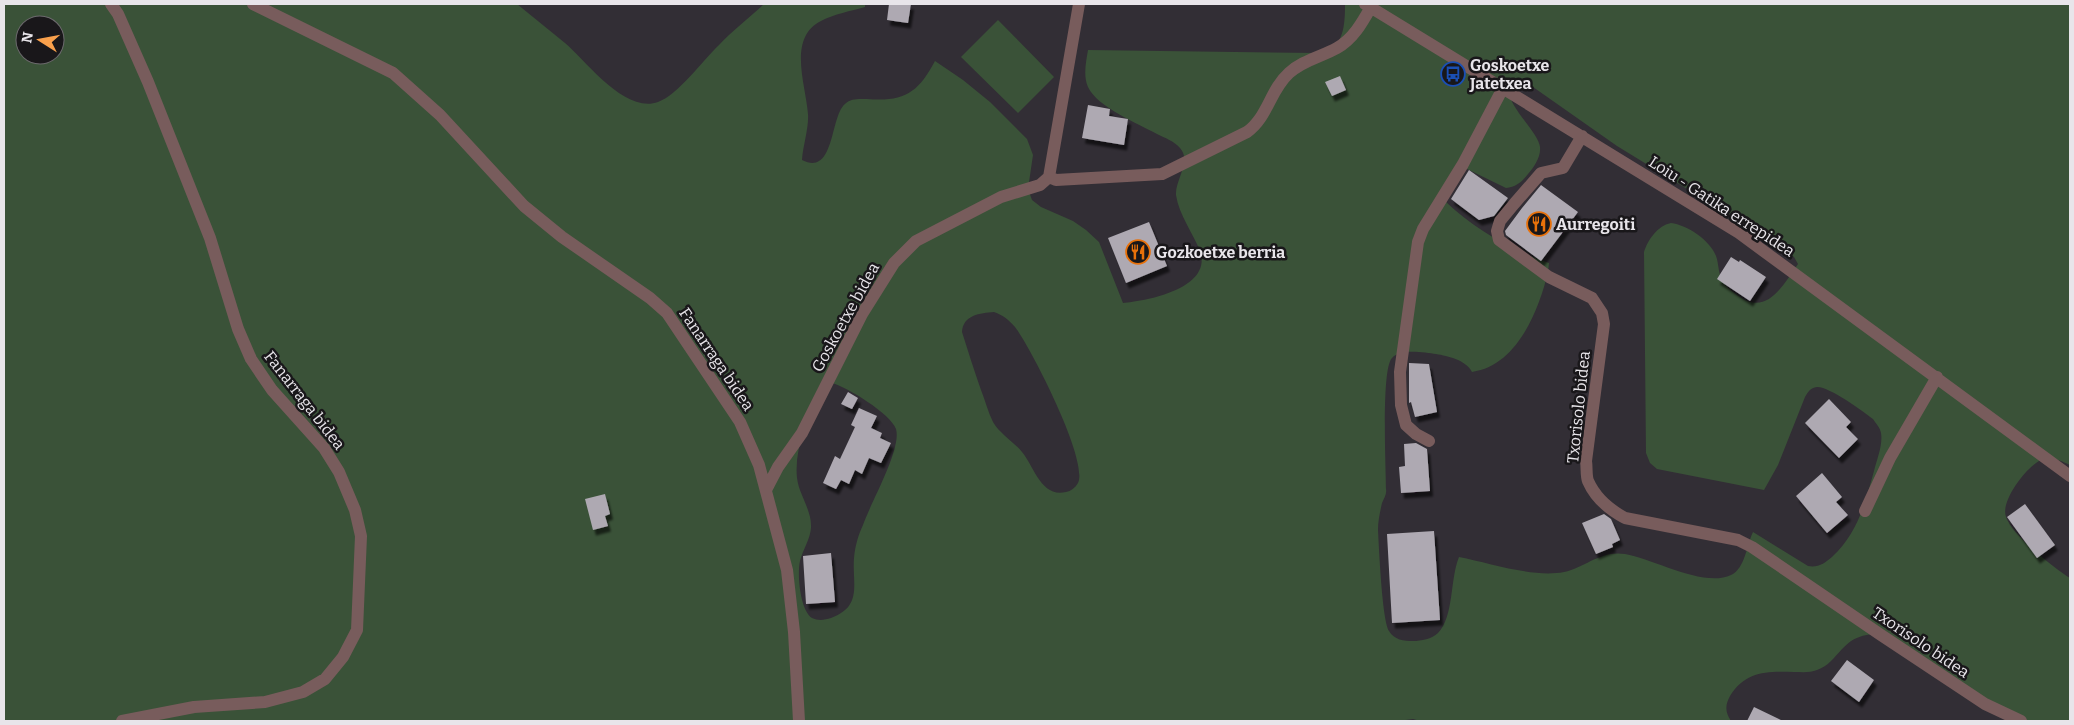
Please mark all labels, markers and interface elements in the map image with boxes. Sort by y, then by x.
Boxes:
north arrow [15,15,65,65]
text: N [18,31,37,45]
place label: Goskoetxe Jatetxea [1469,56,1550,93]
bus stop icon: Goskoetxe Jatetxea [1440,61,1466,87]
street label: Loiu - Gatika errepidea [1645,152,1798,261]
restaurant icon: Aurregoiti [1526,211,1552,237]
place label: Aurregoiti [1556,215,1635,234]
restaurant icon: Gozkoetxe berria [1125,239,1151,265]
place label: Gozkoetxe berria [1156,243,1285,262]
street label: Goskoetxe bidea [808,259,883,375]
street label: Fanarraga bidea [675,304,758,415]
street label: Fanarraga bidea [260,347,349,454]
street label: Txorisolo bidea [1563,350,1594,464]
street label: Txorisolo bidea [1869,603,1973,682]

